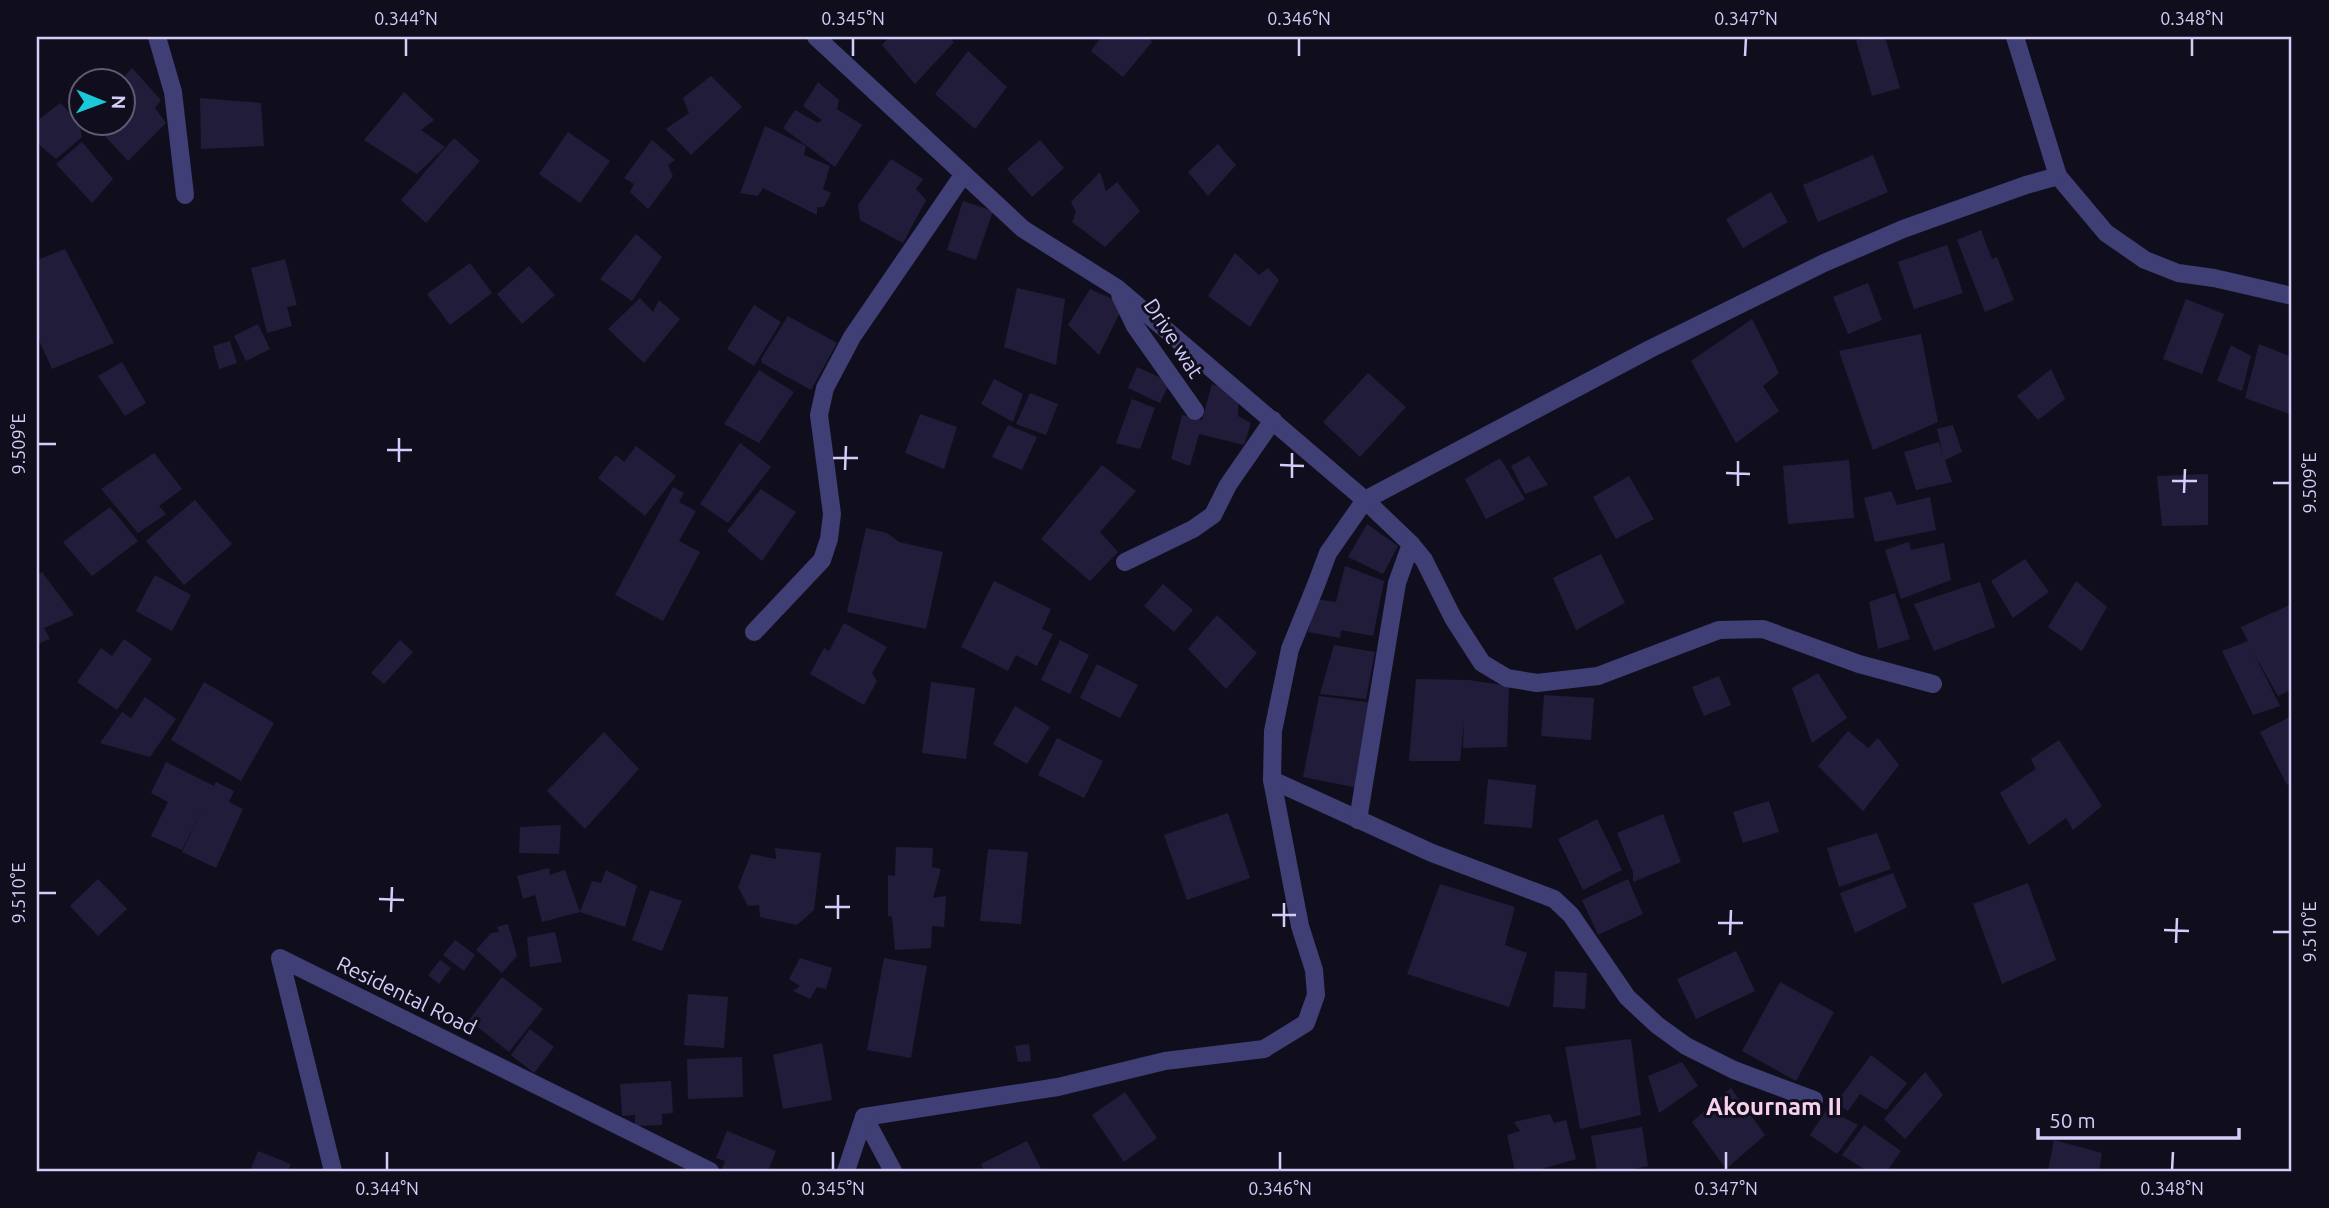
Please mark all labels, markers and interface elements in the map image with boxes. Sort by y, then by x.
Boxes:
text: 0.344°N [374,8,438,28]
text: 0.345°N [821,8,885,28]
text: 0.346°N [1267,8,1331,28]
text: 0.347°N [1714,8,1778,28]
text: 0.348°N [2160,8,2224,28]
north arrow [66,66,136,136]
text: N [108,95,130,110]
street label: Drive wat [1139,294,1209,382]
text: 9.509°E [8,414,28,474]
text: 9.509°E [2299,453,2319,513]
text: 9.510°E [8,863,28,923]
text: 9.510°E [2299,902,2319,962]
street label: Residental Road [333,951,481,1039]
district label: Akournam II [1706,1093,1842,1120]
scale bar [2038,1096,2240,1140]
text: 50 m [2049,1108,2096,1132]
text: 0.344°N [355,1178,419,1198]
text: 0.345°N [801,1178,865,1198]
text: 0.346°N [1248,1178,1312,1198]
text: 0.347°N [1694,1178,1758,1198]
text: 0.348°N [2140,1178,2204,1198]

